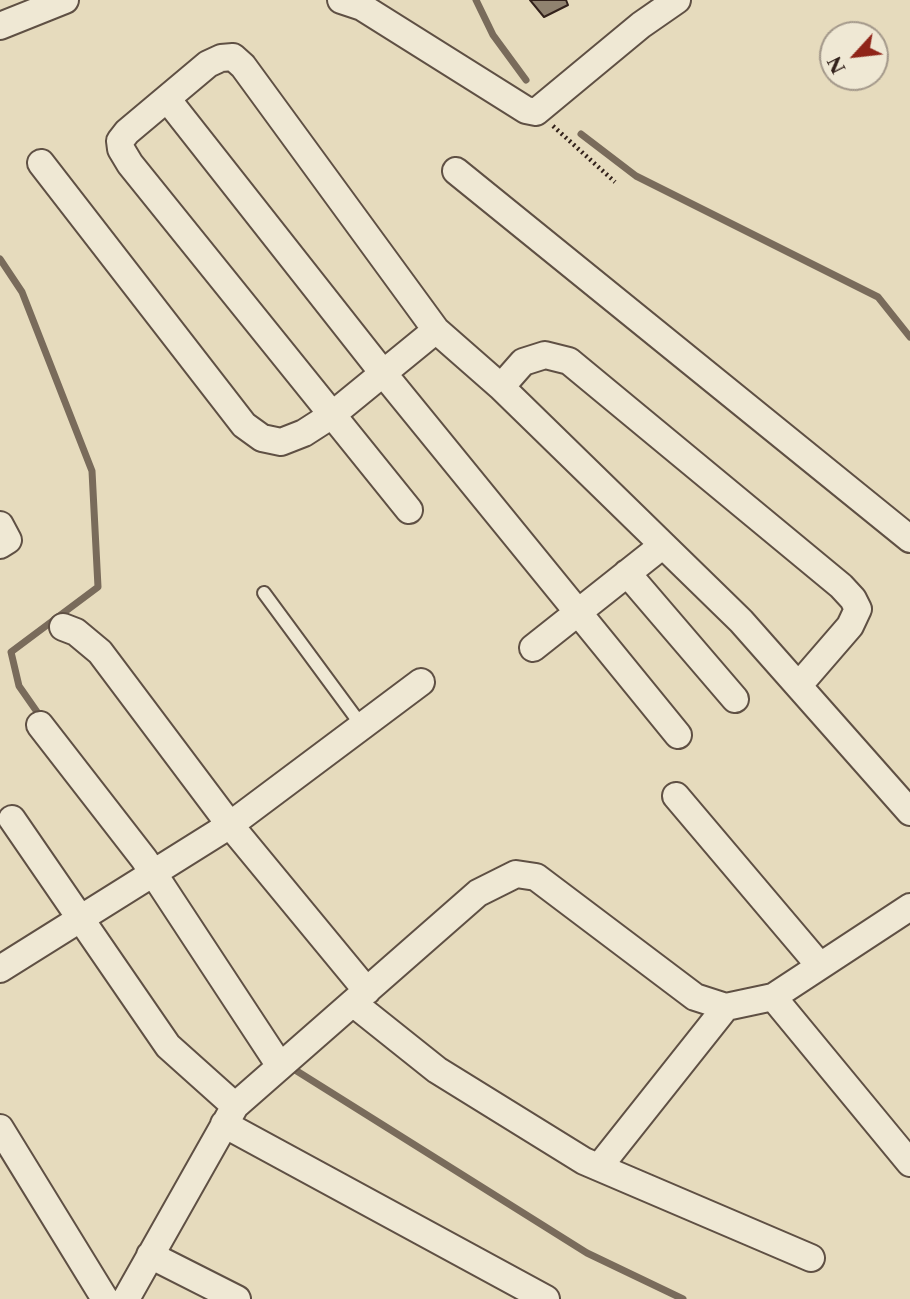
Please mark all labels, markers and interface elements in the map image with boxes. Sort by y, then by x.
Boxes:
north arrow [819,21,889,91]
text: N [823,52,851,77]

